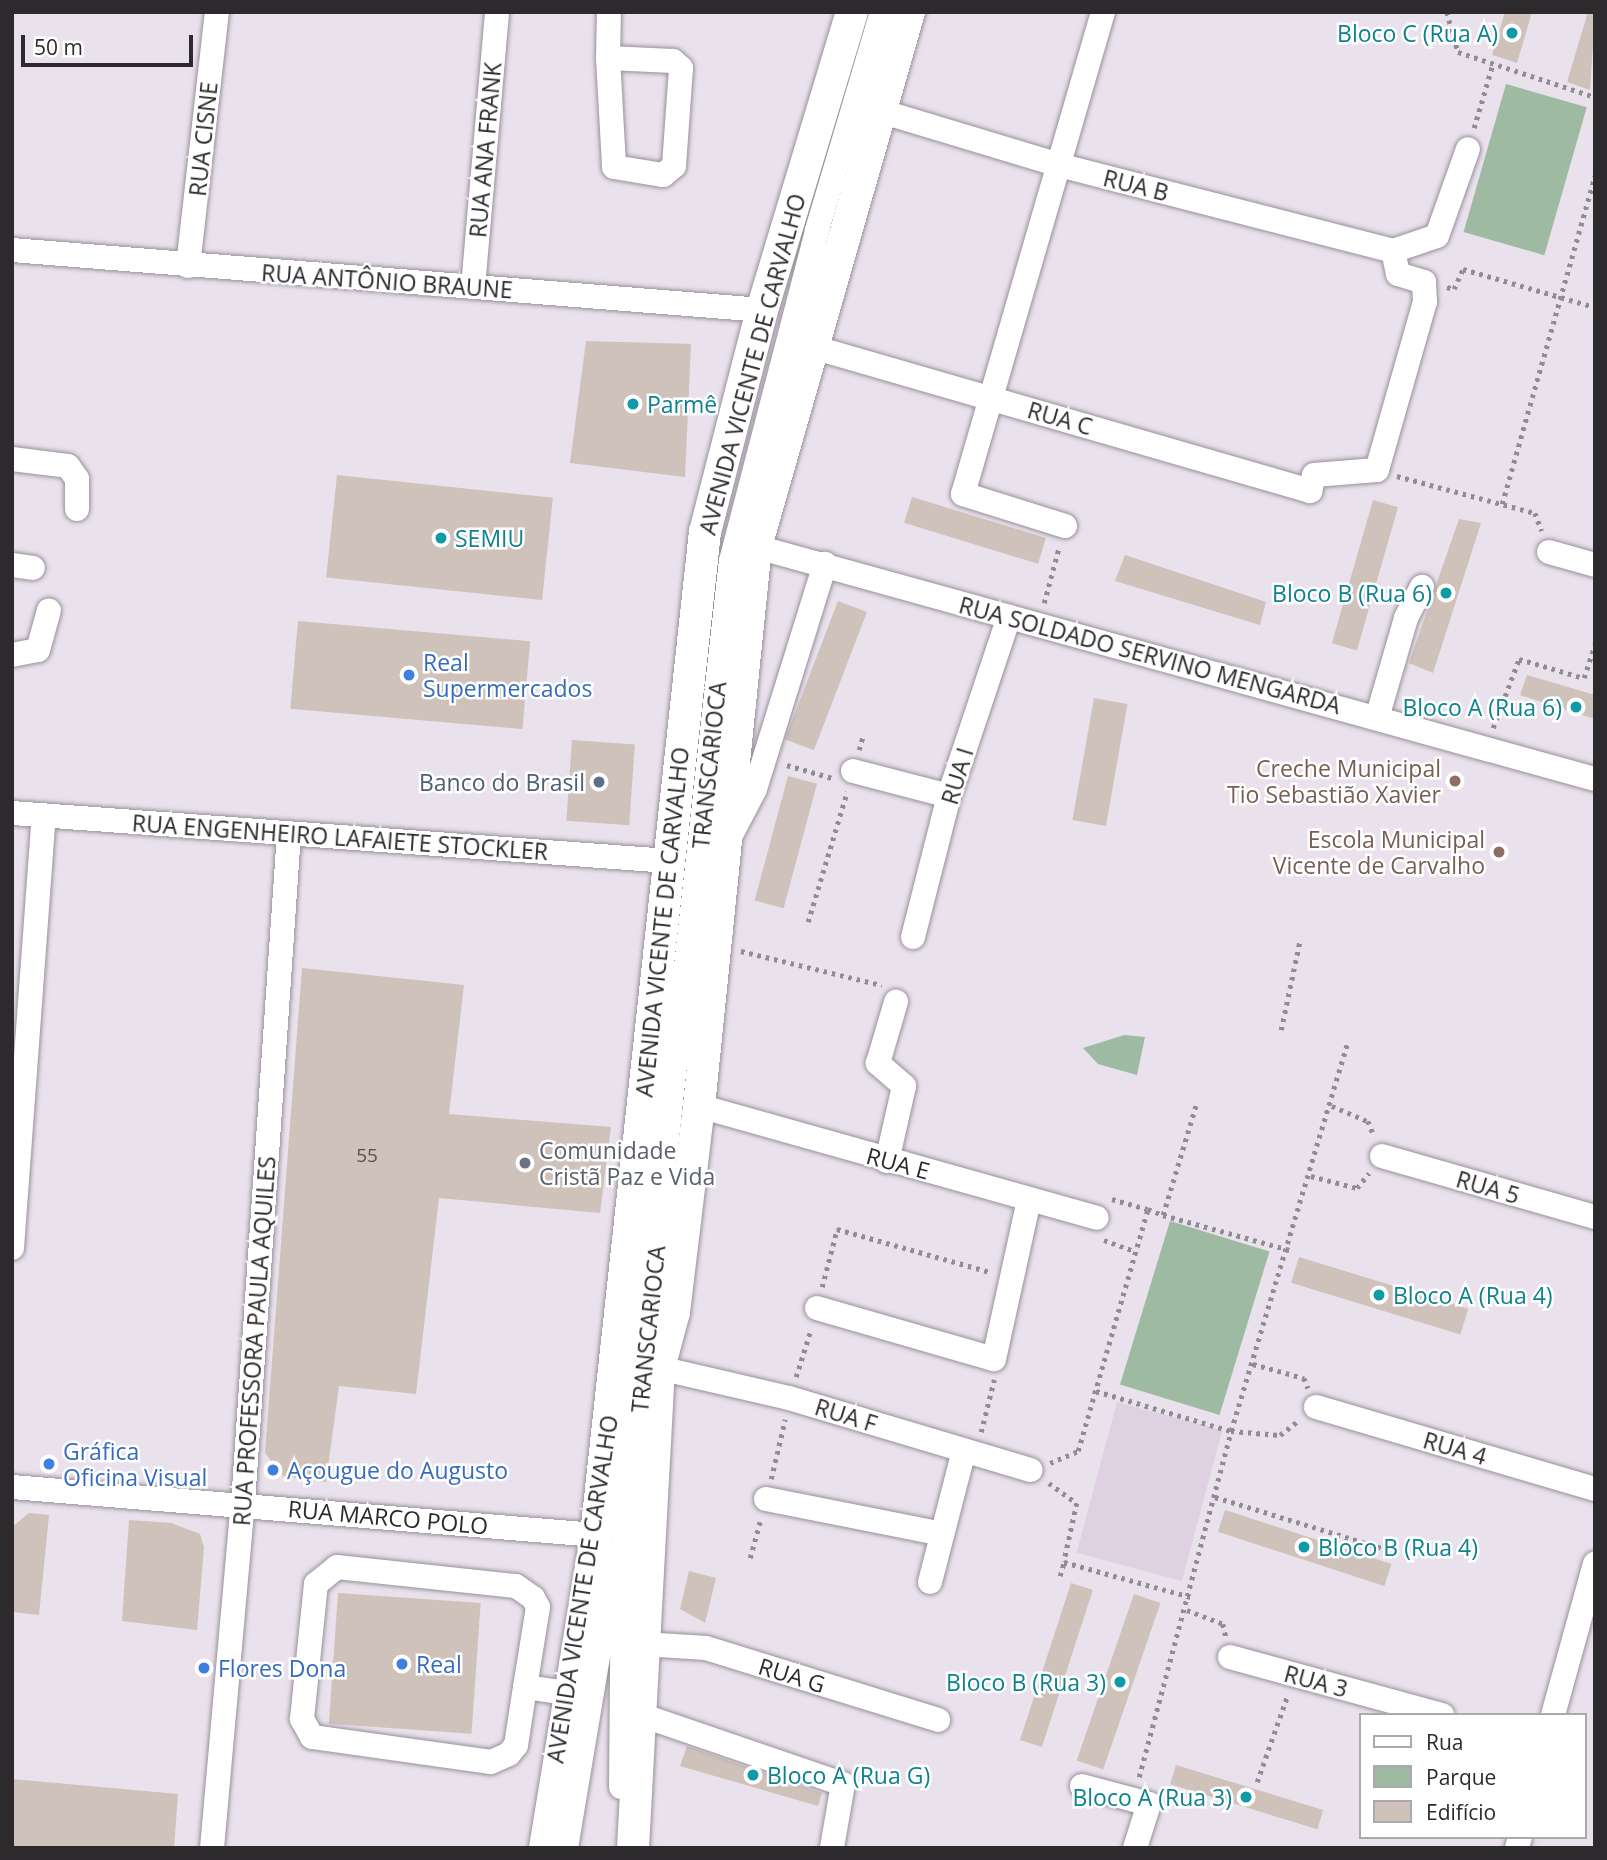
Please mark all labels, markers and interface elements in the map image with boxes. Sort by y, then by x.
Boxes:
place label: Bloco C (Rua A) [1337,19,1498,47]
scale bar [24,21,196,65]
marker: Bloco C (Rua A) [1504,25,1520,41]
text: 50 m [34,33,83,61]
street label: RUA ANA FRANK [464,61,506,239]
street label: RUA CISNE [183,80,223,198]
street label: RUA B [1100,164,1172,206]
street label: AVENIDA VICENTE DE CARVALHO [693,190,811,538]
street label: RUA ANTÔNIO BRAUNE [260,258,514,304]
place label: Parmê [647,390,717,418]
marker: Parmê [625,396,641,412]
street label: RUA C [1024,396,1096,440]
place label: SEMIU [455,524,524,552]
marker: SEMIU [433,530,449,546]
place label: Bloco B (Rua 6) [1272,579,1432,607]
marker: Bloco B (Rua 6) [1438,585,1454,601]
street label: RUA SOLDADO SERVINO MENGARDA [956,591,1344,719]
place label: Real Supermercados [423,648,592,702]
marker: Real Supermercados [401,667,417,683]
street label: TRANSCARIOCA [687,680,731,850]
place label: Bloco A (Rua 6) [1402,693,1562,721]
marker: Bloco A (Rua 6) [1568,699,1584,715]
street label: RUA I [935,744,979,808]
street label: AVENIDA VICENTE DE CARVALHO [630,746,694,1098]
place label: Creche Municipal Tio Sebastião Xavier [1227,754,1441,808]
place label: Banco do Brasil [419,768,585,796]
marker: Creche Municipal Tio Sebastião Xavier [1447,773,1463,789]
marker: Banco do Brasil [591,774,607,790]
street label: RUA ENGENHEIRO LAFAIETE STOCKLER [131,809,549,865]
place label: Escola Municipal Vicente de Carvalho [1273,825,1485,879]
marker: Escola Municipal Vicente de Carvalho [1491,844,1507,860]
place label: Comunidade Cristã Paz e Vida [539,1136,715,1190]
street label: RUA E [863,1141,933,1185]
house number: 55 [356,1145,378,1167]
street label: RUA PROFESSORA PAULA AQUILES [227,1155,281,1527]
marker: Comunidade Cristã Paz e Vida [517,1155,533,1171]
street label: RUA 5 [1453,1165,1523,1209]
street label: TRANSCARIOCA [626,1244,670,1414]
place label: Bloco A (Rua 4) [1393,1281,1553,1309]
marker: Bloco A (Rua 4) [1371,1287,1387,1303]
street label: RUA F [812,1393,880,1437]
street label: AVENIDA VICENTE DE CARVALHO [541,1413,623,1765]
street label: RUA 4 [1420,1426,1490,1470]
place label: Gráfica Oficina Visual [63,1437,207,1491]
marker: Gráfica Oficina Visual [41,1456,57,1472]
place label: Açougue do Augusto [287,1456,508,1484]
marker: Açougue do Augusto [265,1462,281,1478]
street label: RUA MARCO POLO [287,1494,489,1540]
place label: Bloco B (Rua 4) [1318,1533,1478,1561]
marker: Bloco B (Rua 4) [1296,1539,1312,1555]
place label: Real [416,1650,462,1678]
street label: RUA G [755,1652,829,1698]
place label: Flores Dona [218,1654,346,1682]
marker: Real [394,1656,410,1672]
street label: RUA 3 [1281,1659,1351,1703]
marker: Flores Dona [196,1660,212,1676]
place label: Bloco B (Rua 3) [946,1668,1106,1696]
marker: Bloco B (Rua 3) [1112,1674,1128,1690]
legend [1358,1713,1586,1839]
text: Rua [1426,1728,1464,1756]
place label: Bloco A (Rua G) [767,1761,930,1789]
text: Parque [1426,1763,1496,1791]
marker: Bloco A (Rua G) [745,1767,761,1783]
place label: Bloco A (Rua 3) [1072,1783,1232,1811]
marker: Bloco A (Rua 3) [1238,1789,1254,1805]
text: Edifício [1426,1798,1496,1826]

